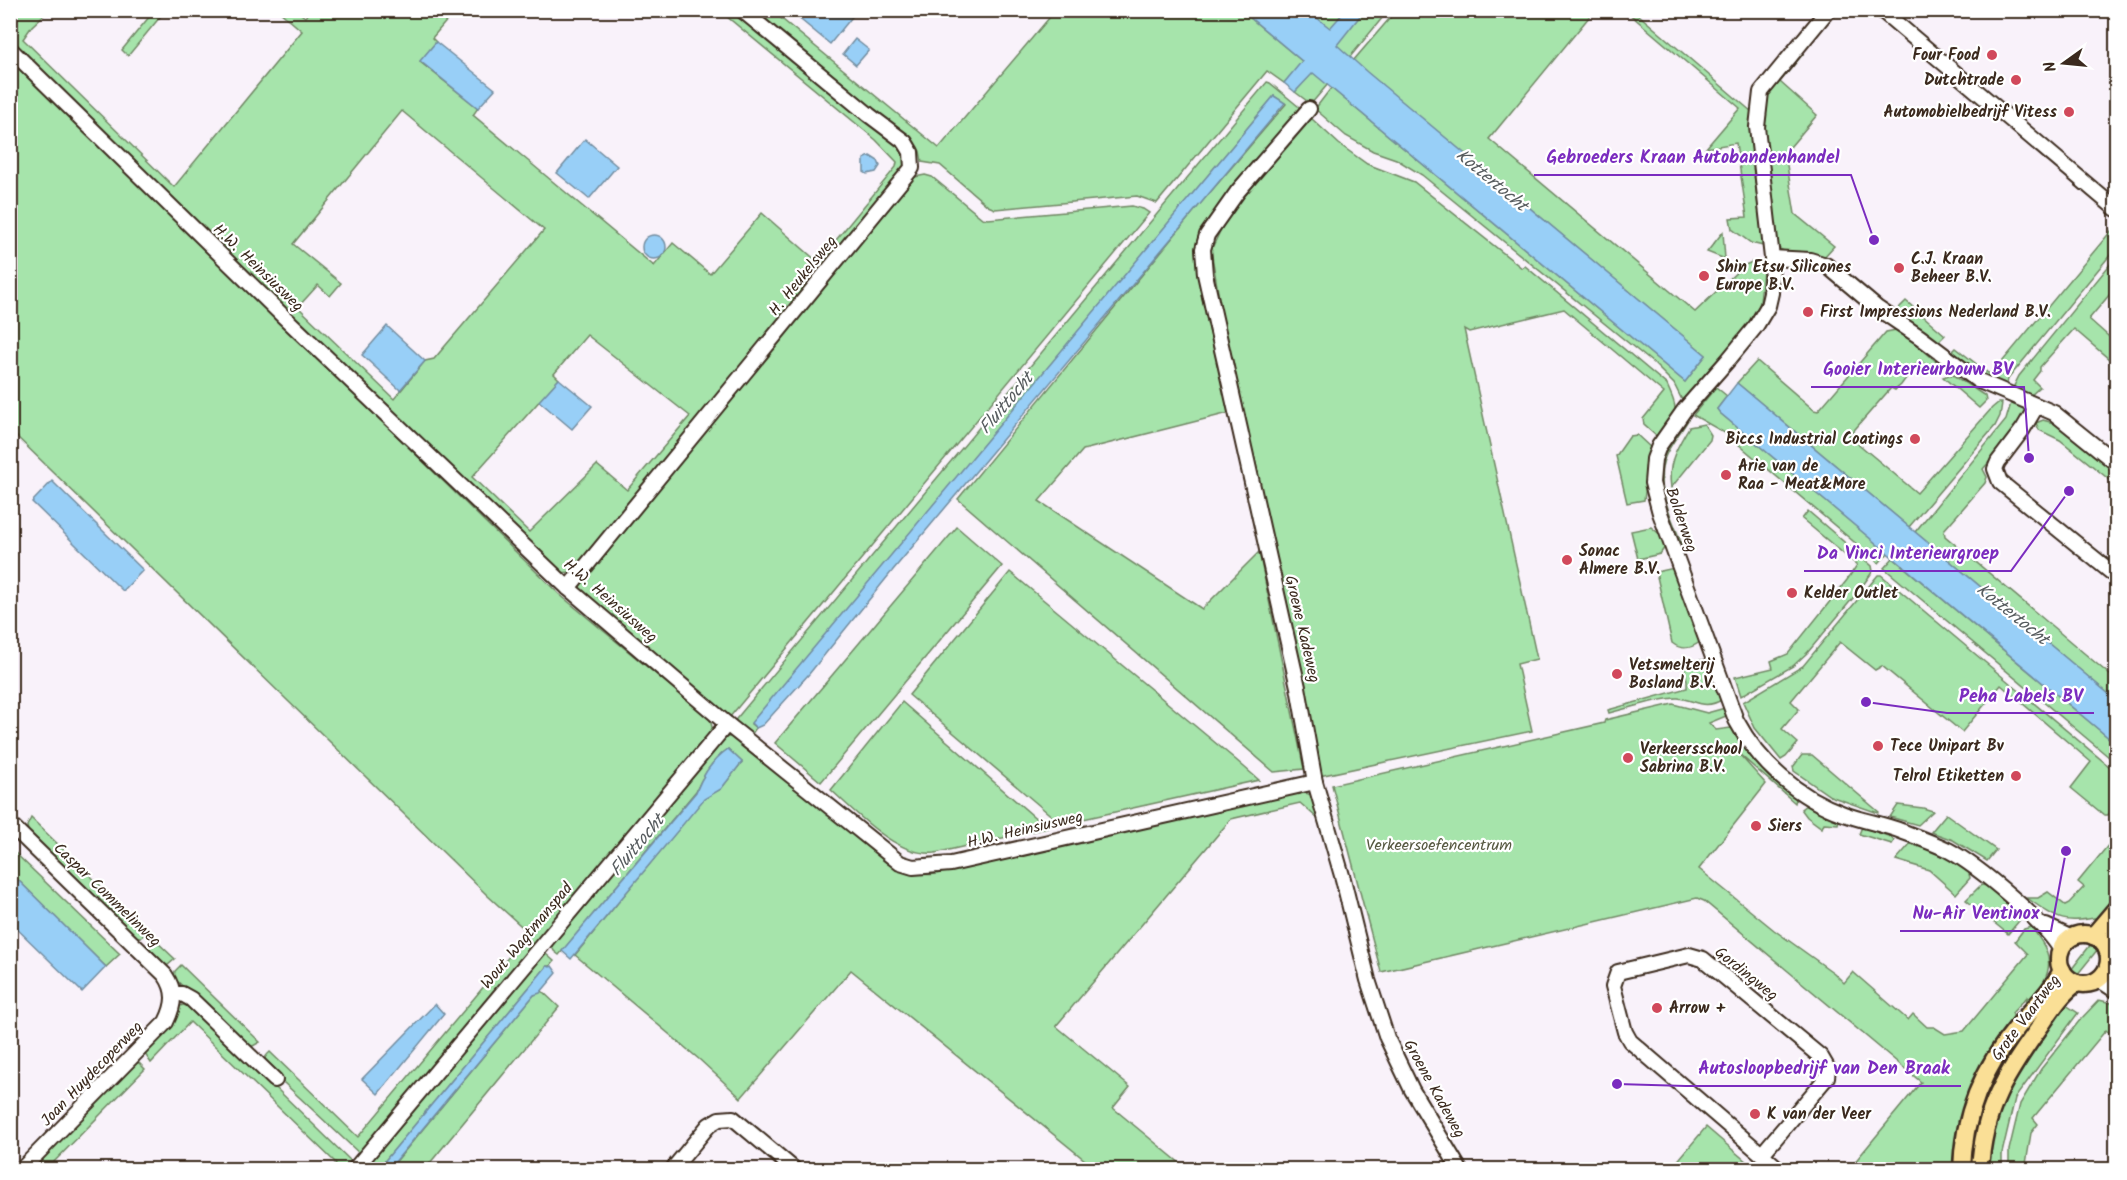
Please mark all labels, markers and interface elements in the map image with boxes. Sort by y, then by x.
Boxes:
north arrow [2034,33,2094,93]
place label: Four Food [1912,43,1980,68]
marker: Four Food [1985,48,1999,62]
text: N [2038,58,2064,75]
place label: Dutchtrade [1924,68,2004,93]
marker: Dutchtrade [2009,73,2023,87]
place label: Automobielbedrijf Vitess [1884,100,2058,125]
marker: Automobielbedrijf Vitess [2062,105,2076,119]
callout: Gebroeders Kraan Autobandenhandel [1534,139,1851,175]
water label: Kottertocht [1449,142,1536,222]
text: Gebroeders Kraan Autobandenhandel [1547,144,1840,173]
street label: H.W. Heinsiusweg [207,218,309,318]
street label: H. Heukelsweg [763,230,843,322]
place label: C.J. Kraan Beheer B.V. [1911,247,1992,290]
place label: Shin Etsu Silicones Europe B.V. [1716,255,1852,298]
marker: C.J. Kraan Beheer B.V. [1892,261,1906,275]
marker: Shin Etsu Silicones Europe B.V. [1697,269,1711,283]
place label: First Impressions Nederland B.V. [1820,300,2051,325]
marker: First Impressions Nederland B.V. [1801,305,1815,319]
callout: Gooier Interieurbouw BV [1811,351,2024,387]
text: Gooier Interieurbouw BV [1823,356,2014,385]
water label: Fluittocht [972,364,1044,441]
place label: Biccs Industrial Coatings [1725,427,1904,452]
marker: Biccs Industrial Coatings [1908,432,1922,446]
place label: Arie van de Raa - Meat&More [1738,454,1866,497]
marker: Arie van de Raa - Meat&More [1719,468,1733,482]
street label: Bolderweg [1658,484,1704,556]
callout: Da Vinci Interieurgroep [1804,535,2011,571]
place label: Sonac Almere B.V. [1579,539,1660,582]
text: Da Vinci Interieurgroep [1817,540,1999,569]
street label: H.W. Heinsiusweg [557,553,663,649]
marker: Sonac Almere B.V. [1560,553,1574,567]
street label: Groene Kadeweg [1278,573,1326,685]
water label: Kottertocht [1969,577,2057,655]
place label: Kelder Outlet [1804,581,1899,606]
marker: Kelder Outlet [1785,586,1799,600]
place label: Vetsmelterij Bosland B.V. [1629,653,1716,696]
marker: Vetsmelterij Bosland B.V. [1610,667,1624,681]
callout: Peha Labels BV [1947,677,2094,713]
text: Peha Labels BV [1959,683,2084,712]
place label: Tece Unipart Bv [1890,734,2005,759]
place label: Verkeersschool Sabrina B.V. [1640,737,1743,780]
marker: Tece Unipart Bv [1871,739,1885,753]
marker: Verkeersschool Sabrina B.V. [1621,751,1635,765]
place label: Telrol Etiketten [1893,764,2004,789]
marker: Telrol Etiketten [2009,769,2023,783]
street label: H.W. Heinsiusweg [965,805,1085,855]
water label: Fluittocht [603,806,675,883]
place label: Siers [1768,814,1803,839]
marker: Siers [1749,819,1763,833]
park label: Verkeersoefencentrum [1366,833,1512,858]
street label: Caspar Commelinweg [47,837,167,953]
street label: Wout Wagtmanspad [475,876,580,995]
callout: Nu-Air Ventinox [1900,895,2051,931]
text: Nu-Air Ventinox [1913,900,2040,929]
street label: Gordingweg [1709,940,1783,1008]
street label: Grote Vaartweg [1985,969,2067,1067]
place label: Arrow + [1669,996,1726,1021]
marker: Arrow + [1650,1001,1664,1015]
street label: Joan Huydecoperweg [35,1016,149,1132]
street label: Groene Kadeweg [1397,1035,1471,1143]
callout: Autosloopbedrijf van Den Braak [1686,1050,1961,1086]
text: Autosloopbedrijf van Den Braak [1698,1055,1951,1084]
place label: K van der Veer [1767,1102,1872,1127]
marker: K van der Veer [1748,1107,1762,1121]

